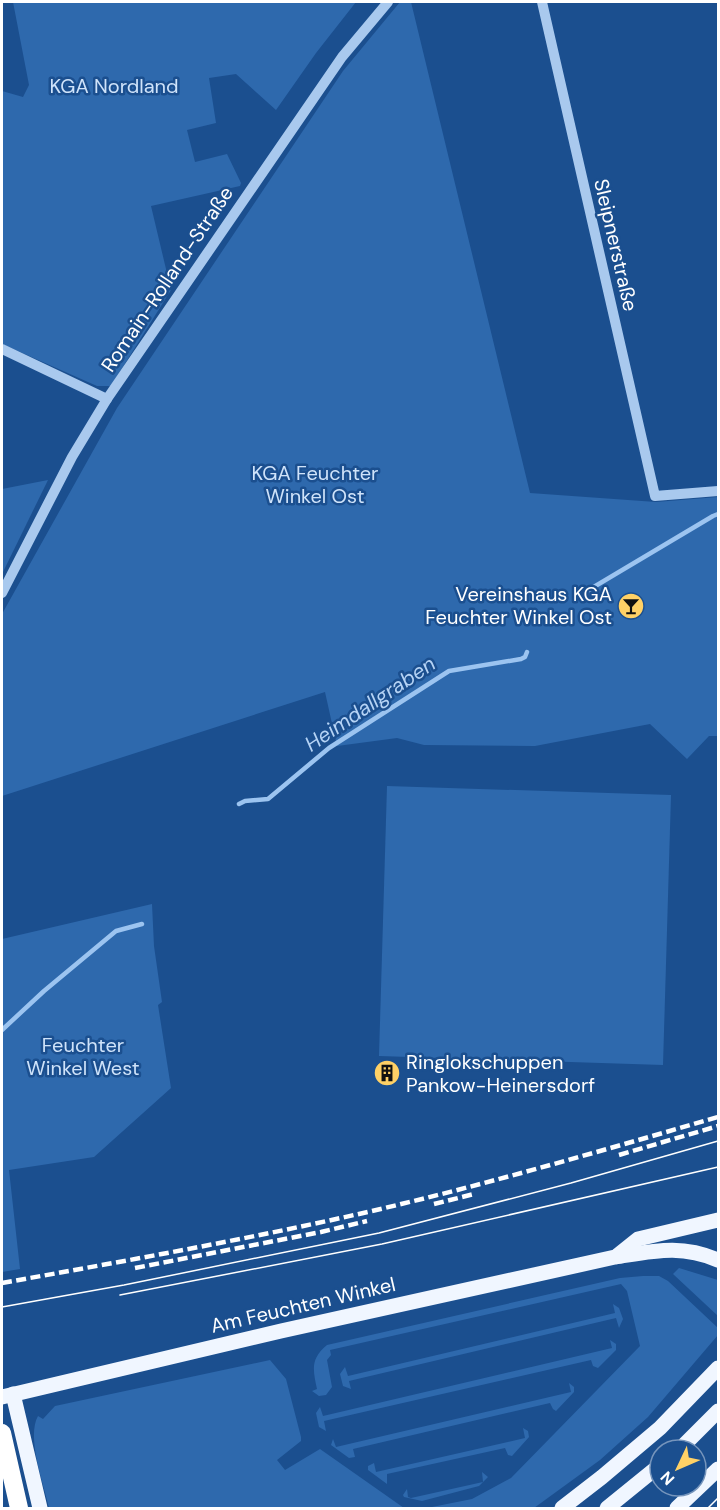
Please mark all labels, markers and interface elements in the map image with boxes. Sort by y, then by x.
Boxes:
park label: KGA Nordland [49,73,179,99]
street label: Sleipnerstraße [588,176,644,314]
street label: Romain-Rolland-Straße [95,181,239,377]
park label: KGA Feuchter Winkel Ost [252,460,378,509]
place label: Vereinshaus KGA Feuchter Winkel Ost [425,581,612,630]
bar icon: Vereinshaus KGA Feuchter Winkel Ost [616,591,646,621]
water label: Heimdallgraben [299,650,441,758]
park label: Feuchter Winkel West [26,1032,140,1081]
place label: Ringlokschuppen Pankow-Heinersdorf [406,1049,595,1098]
building icon: Ringlokschuppen Pankow-Heinersdorf [372,1058,402,1088]
street label: Am Feuchten Winkel [208,1271,398,1339]
north arrow [648,1438,708,1498]
text: N [656,1467,679,1490]

